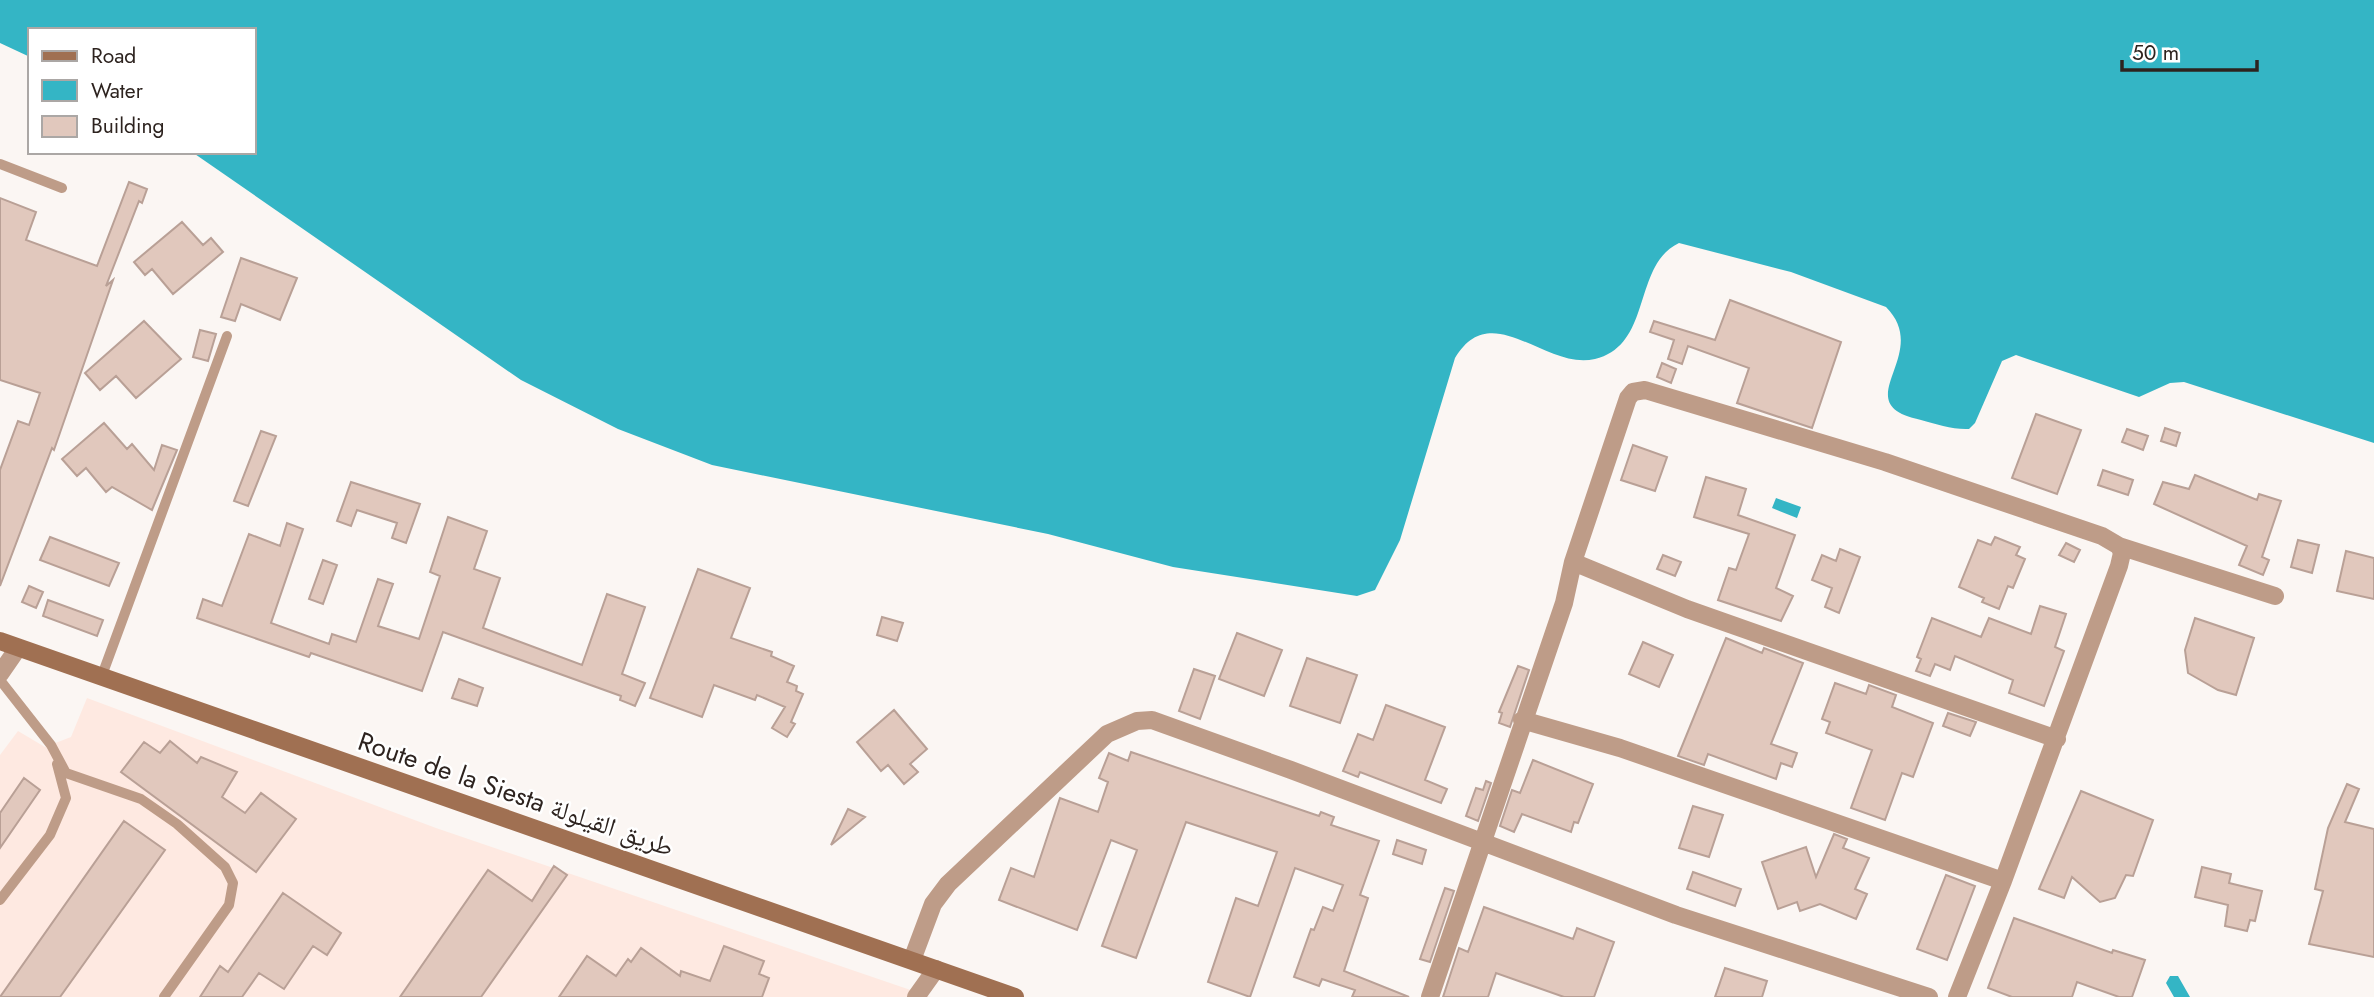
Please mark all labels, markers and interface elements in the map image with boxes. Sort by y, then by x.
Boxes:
legend [28,28,256,154]
scale bar [2122,28,2257,72]
text: 50 m [2132,38,2179,68]
text: Road [91,41,136,71]
text: Water [91,76,144,106]
text: Building [91,111,164,141]
street label: Route de la Siesta طريق القيلولة [353,722,679,866]

